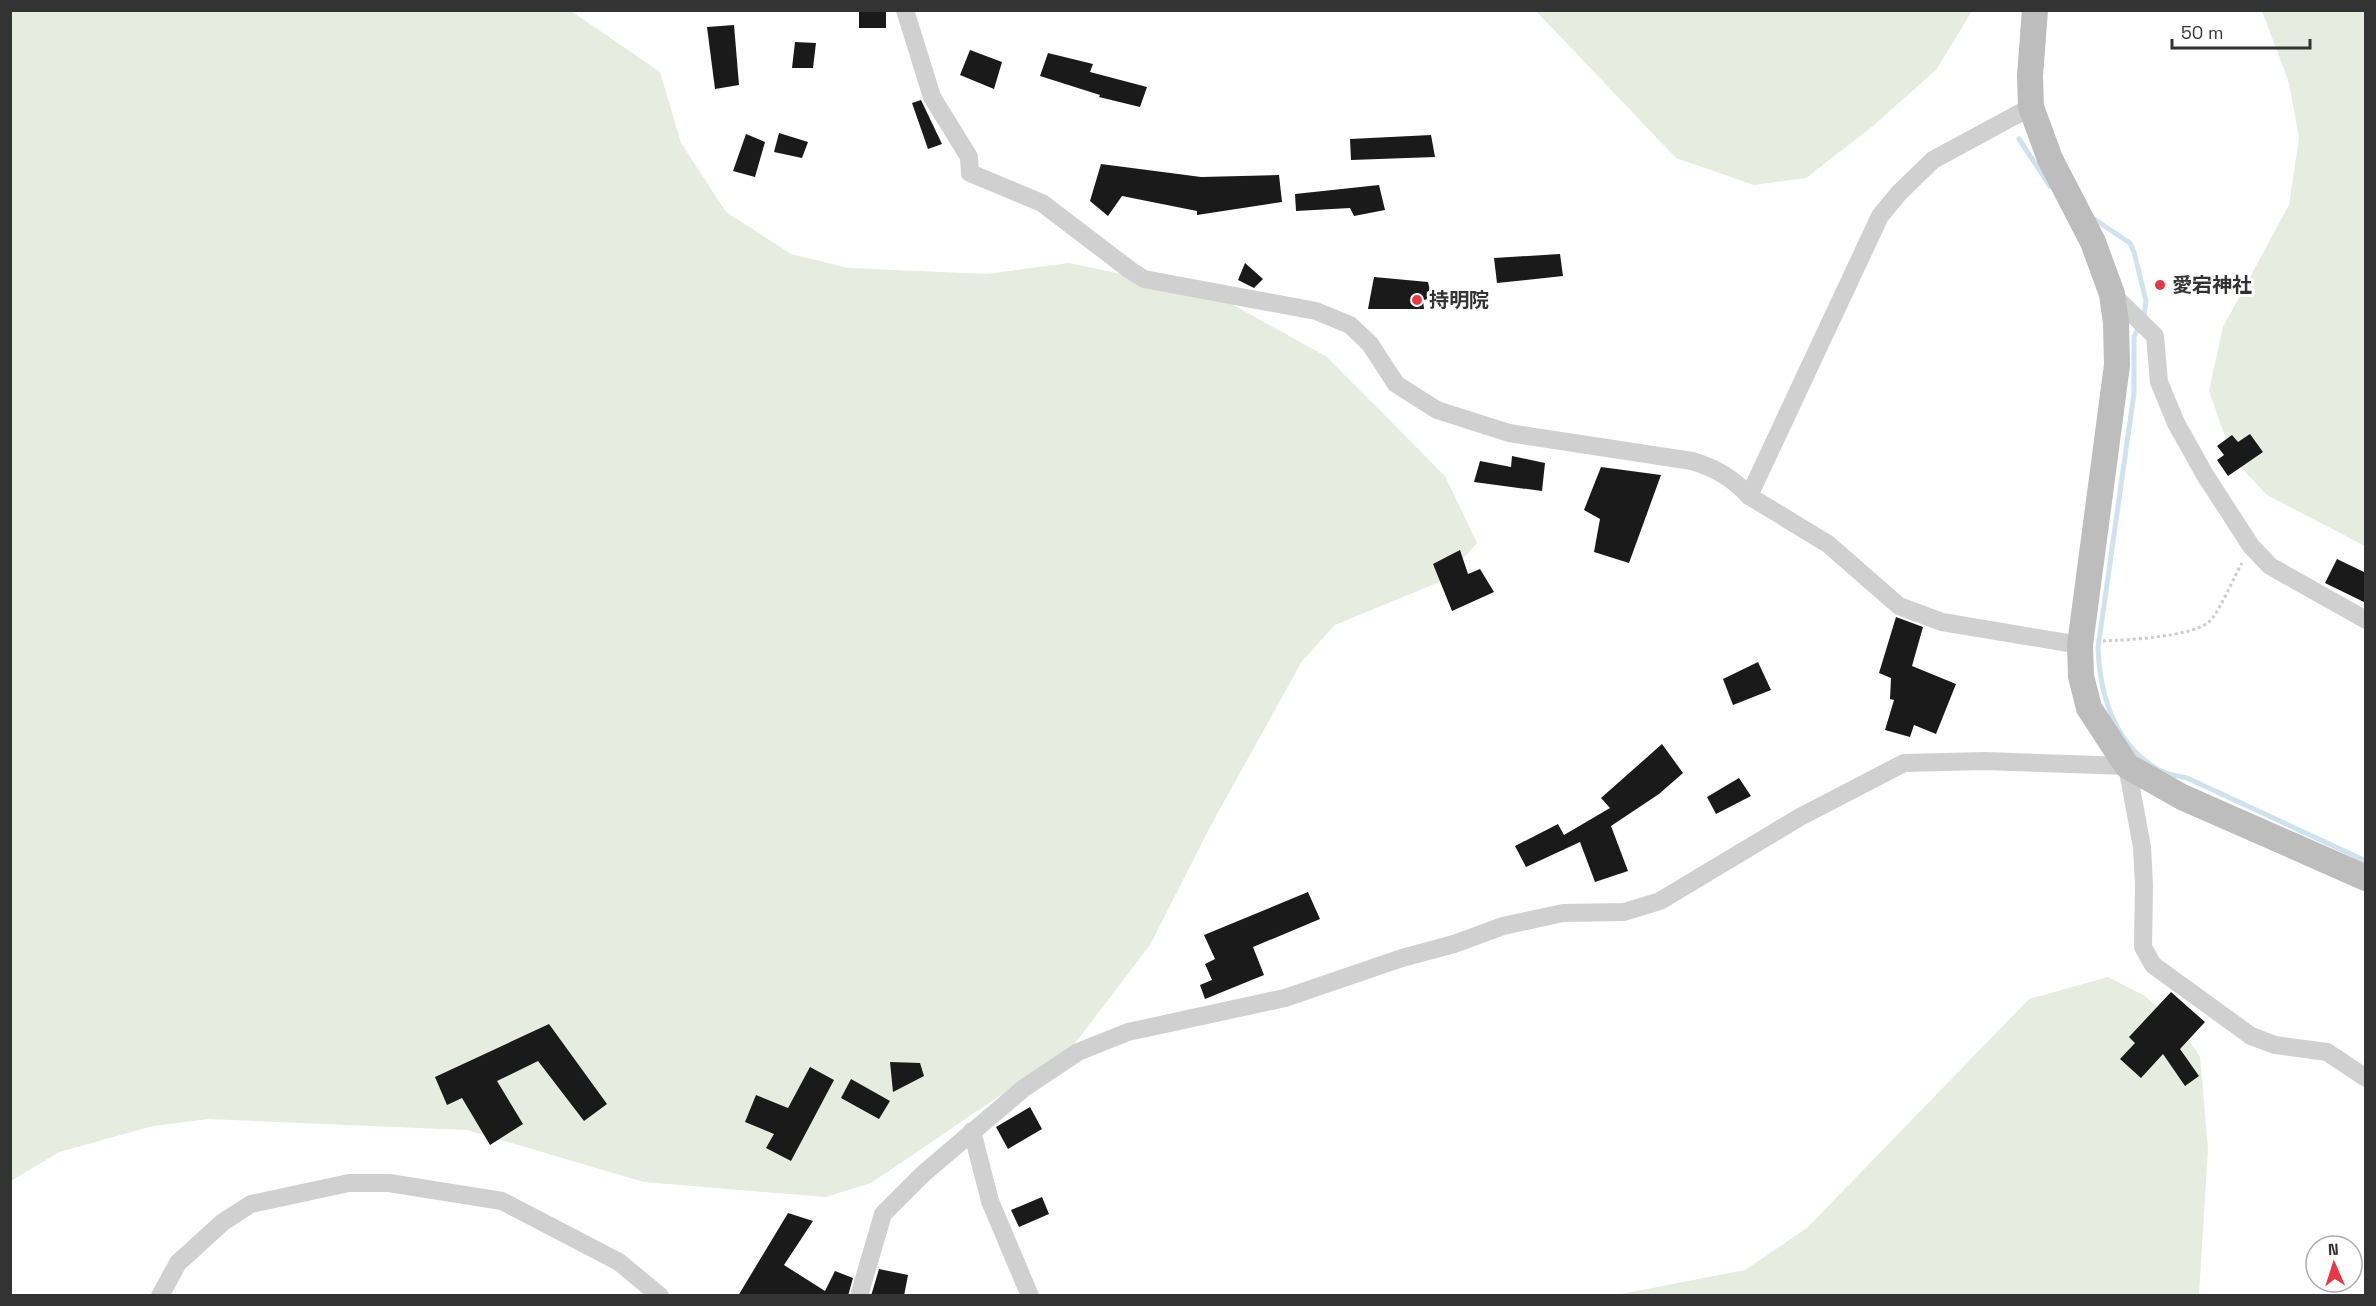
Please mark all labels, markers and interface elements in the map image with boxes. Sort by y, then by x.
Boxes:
scale bar [2172,12,2310,50]
text: 50 m [2181,21,2223,44]
place label: 愛宕神社 [2172,272,2252,298]
marker: 愛宕神社 [2153,278,2167,292]
place label: 持明院 [1429,287,1489,313]
marker: 持明院 [1410,293,1424,307]
north arrow [2304,1234,2364,1294]
text: N [2327,1239,2339,1260]

